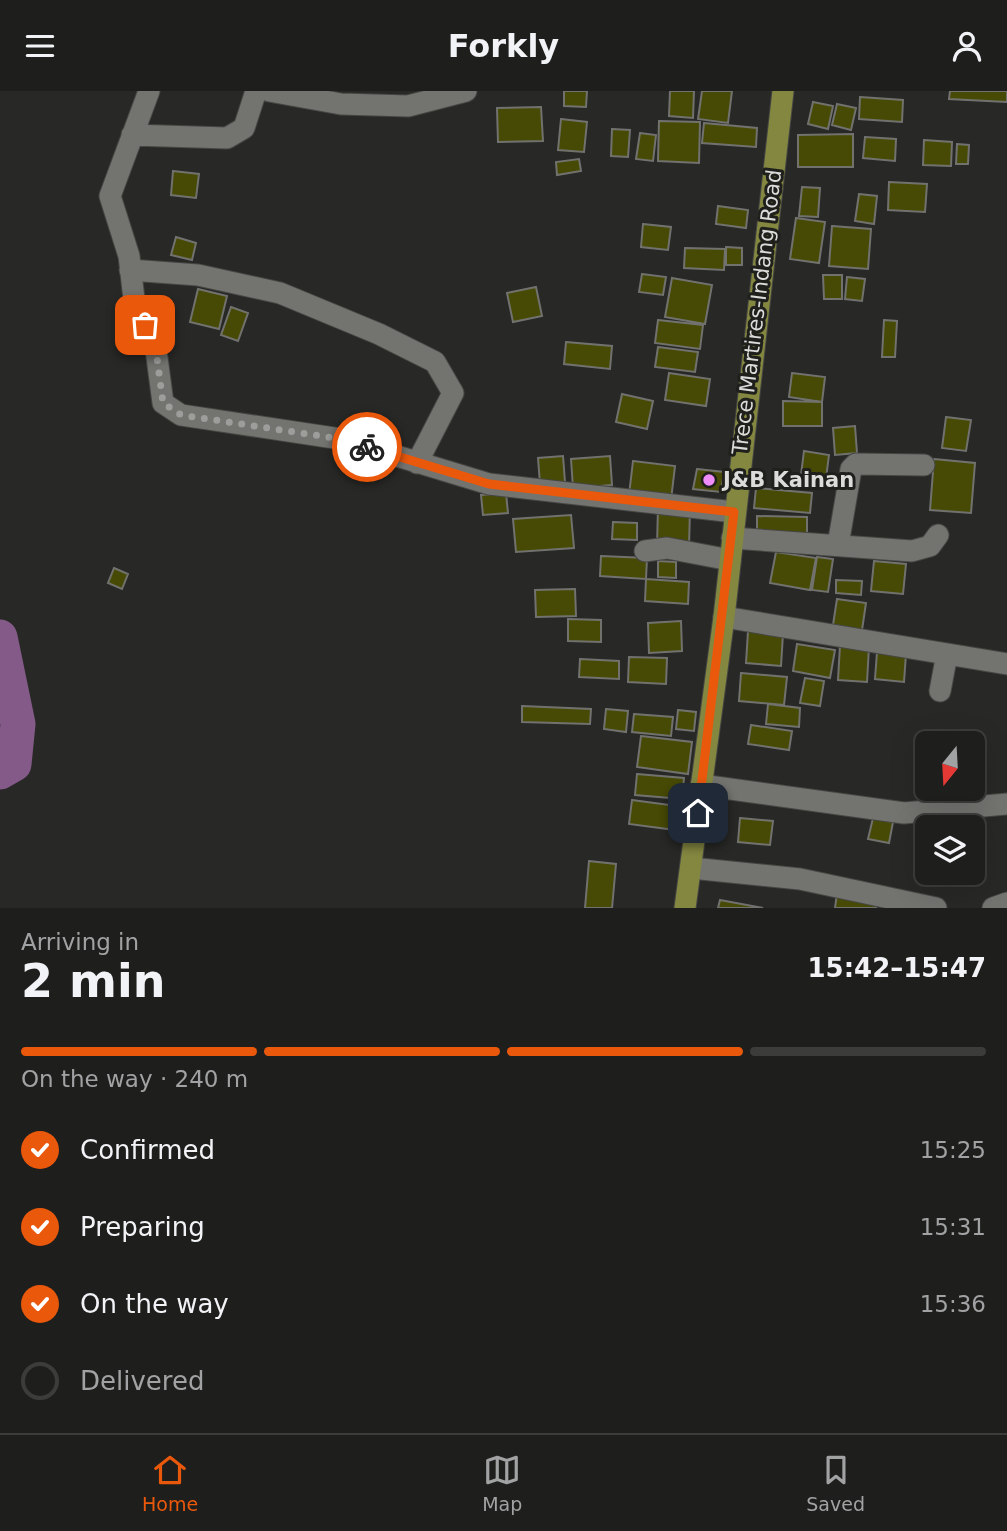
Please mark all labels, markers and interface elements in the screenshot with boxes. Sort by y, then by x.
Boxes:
icon: menu [21,27,59,65]
text: Forkly [448,27,559,65]
icon: person [948,27,986,65]
street label: Trece Martires-Indang Road [727,168,786,457]
pin [115,295,175,355]
icon: bag [126,306,164,344]
courier [332,412,402,482]
icon: bike [348,428,386,466]
place label: J&B Kainan [721,468,854,492]
marker: J&B Kainan [701,472,717,488]
north arrow [915,731,985,801]
map controls [915,731,985,885]
pin [668,783,728,843]
icon: home [679,794,717,832]
button: layers [915,815,985,885]
text: Arriving in [21,929,139,955]
text: 15:42–15:47 [807,953,986,983]
text: 2 min [21,954,165,1008]
text: On the way · 240 m [21,1066,248,1092]
icon: check [21,1131,59,1169]
text: Confirmed [80,1135,215,1165]
text: 15:25 [920,1137,986,1163]
icon: check [21,1208,59,1246]
text: Preparing [80,1212,205,1242]
text: 15:31 [920,1214,986,1240]
icon: check [21,1285,59,1323]
text: On the way [80,1289,229,1319]
text: 15:36 [920,1291,986,1317]
text: Delivered [80,1366,204,1396]
tab: Home [142,1451,198,1515]
tab: Map [482,1451,522,1515]
tab: Saved [806,1451,865,1515]

